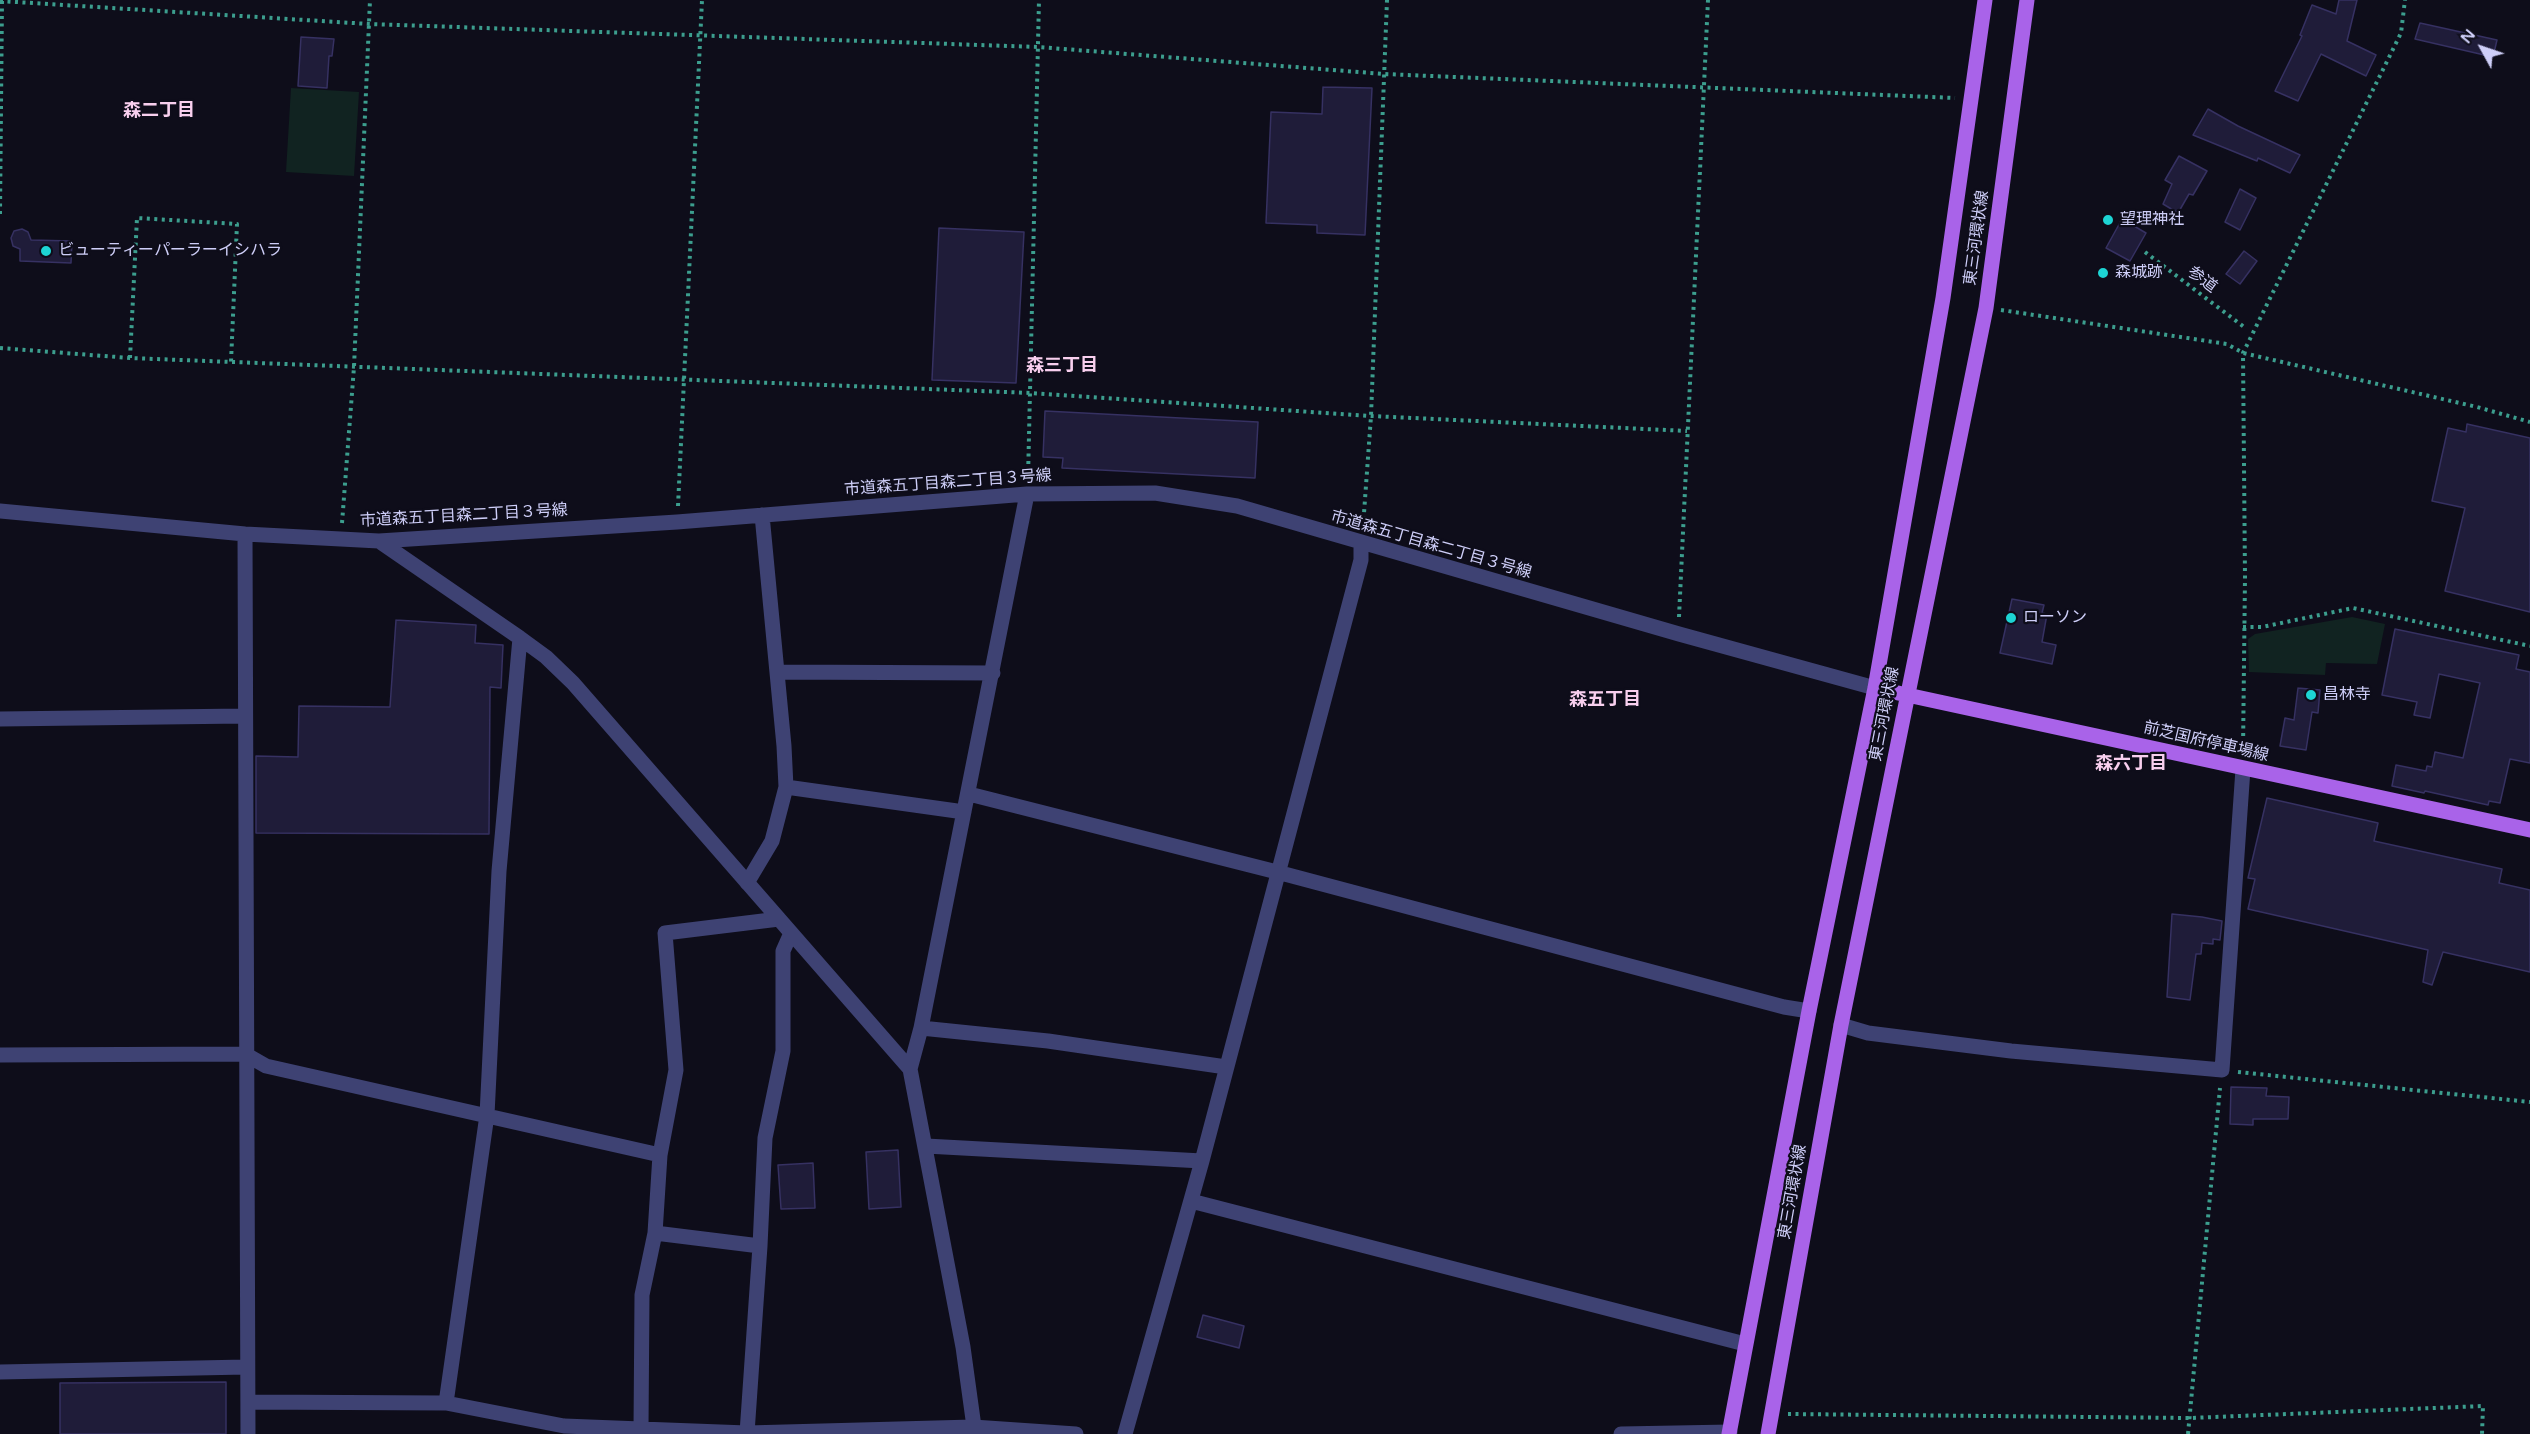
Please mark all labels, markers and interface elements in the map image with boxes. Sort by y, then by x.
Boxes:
north arrow [2452,18,2512,78]
text: N [2456,25,2480,48]
district label: 森二丁目 [123,100,195,122]
street label: 東三河環状線 [1961,189,1993,287]
place label: 望理神社 [2120,210,2184,230]
marker: 望理神社 [2101,213,2115,227]
place label: ビューティーパーラーイシハラ [58,241,282,261]
marker: ビューティーパーラーイシハラ [39,244,53,258]
place label: 森城跡 [2115,263,2163,283]
street label: 参道 [2183,263,2221,297]
marker: 森城跡 [2096,266,2110,280]
district label: 森三丁目 [1026,355,1098,377]
street label: 市道森五丁目森二丁目３号線 [844,466,1052,500]
street label: 市道森五丁目森二丁目３号線 [360,501,568,531]
street label: 市道森五丁目森二丁目３号線 [1328,507,1534,583]
place label: ローソン [2023,608,2087,628]
marker: ローソン [2004,611,2018,625]
street label: 東三河環状線 [1866,665,1904,763]
place label: 昌林寺 [2323,685,2371,705]
marker: 昌林寺 [2304,688,2318,702]
district label: 森五丁目 [1569,689,1641,711]
street label: 前芝国府停車場線 [2141,718,2271,766]
district label: 森六丁目 [2095,753,2167,775]
street label: 東三河環状線 [1775,1143,1811,1241]

